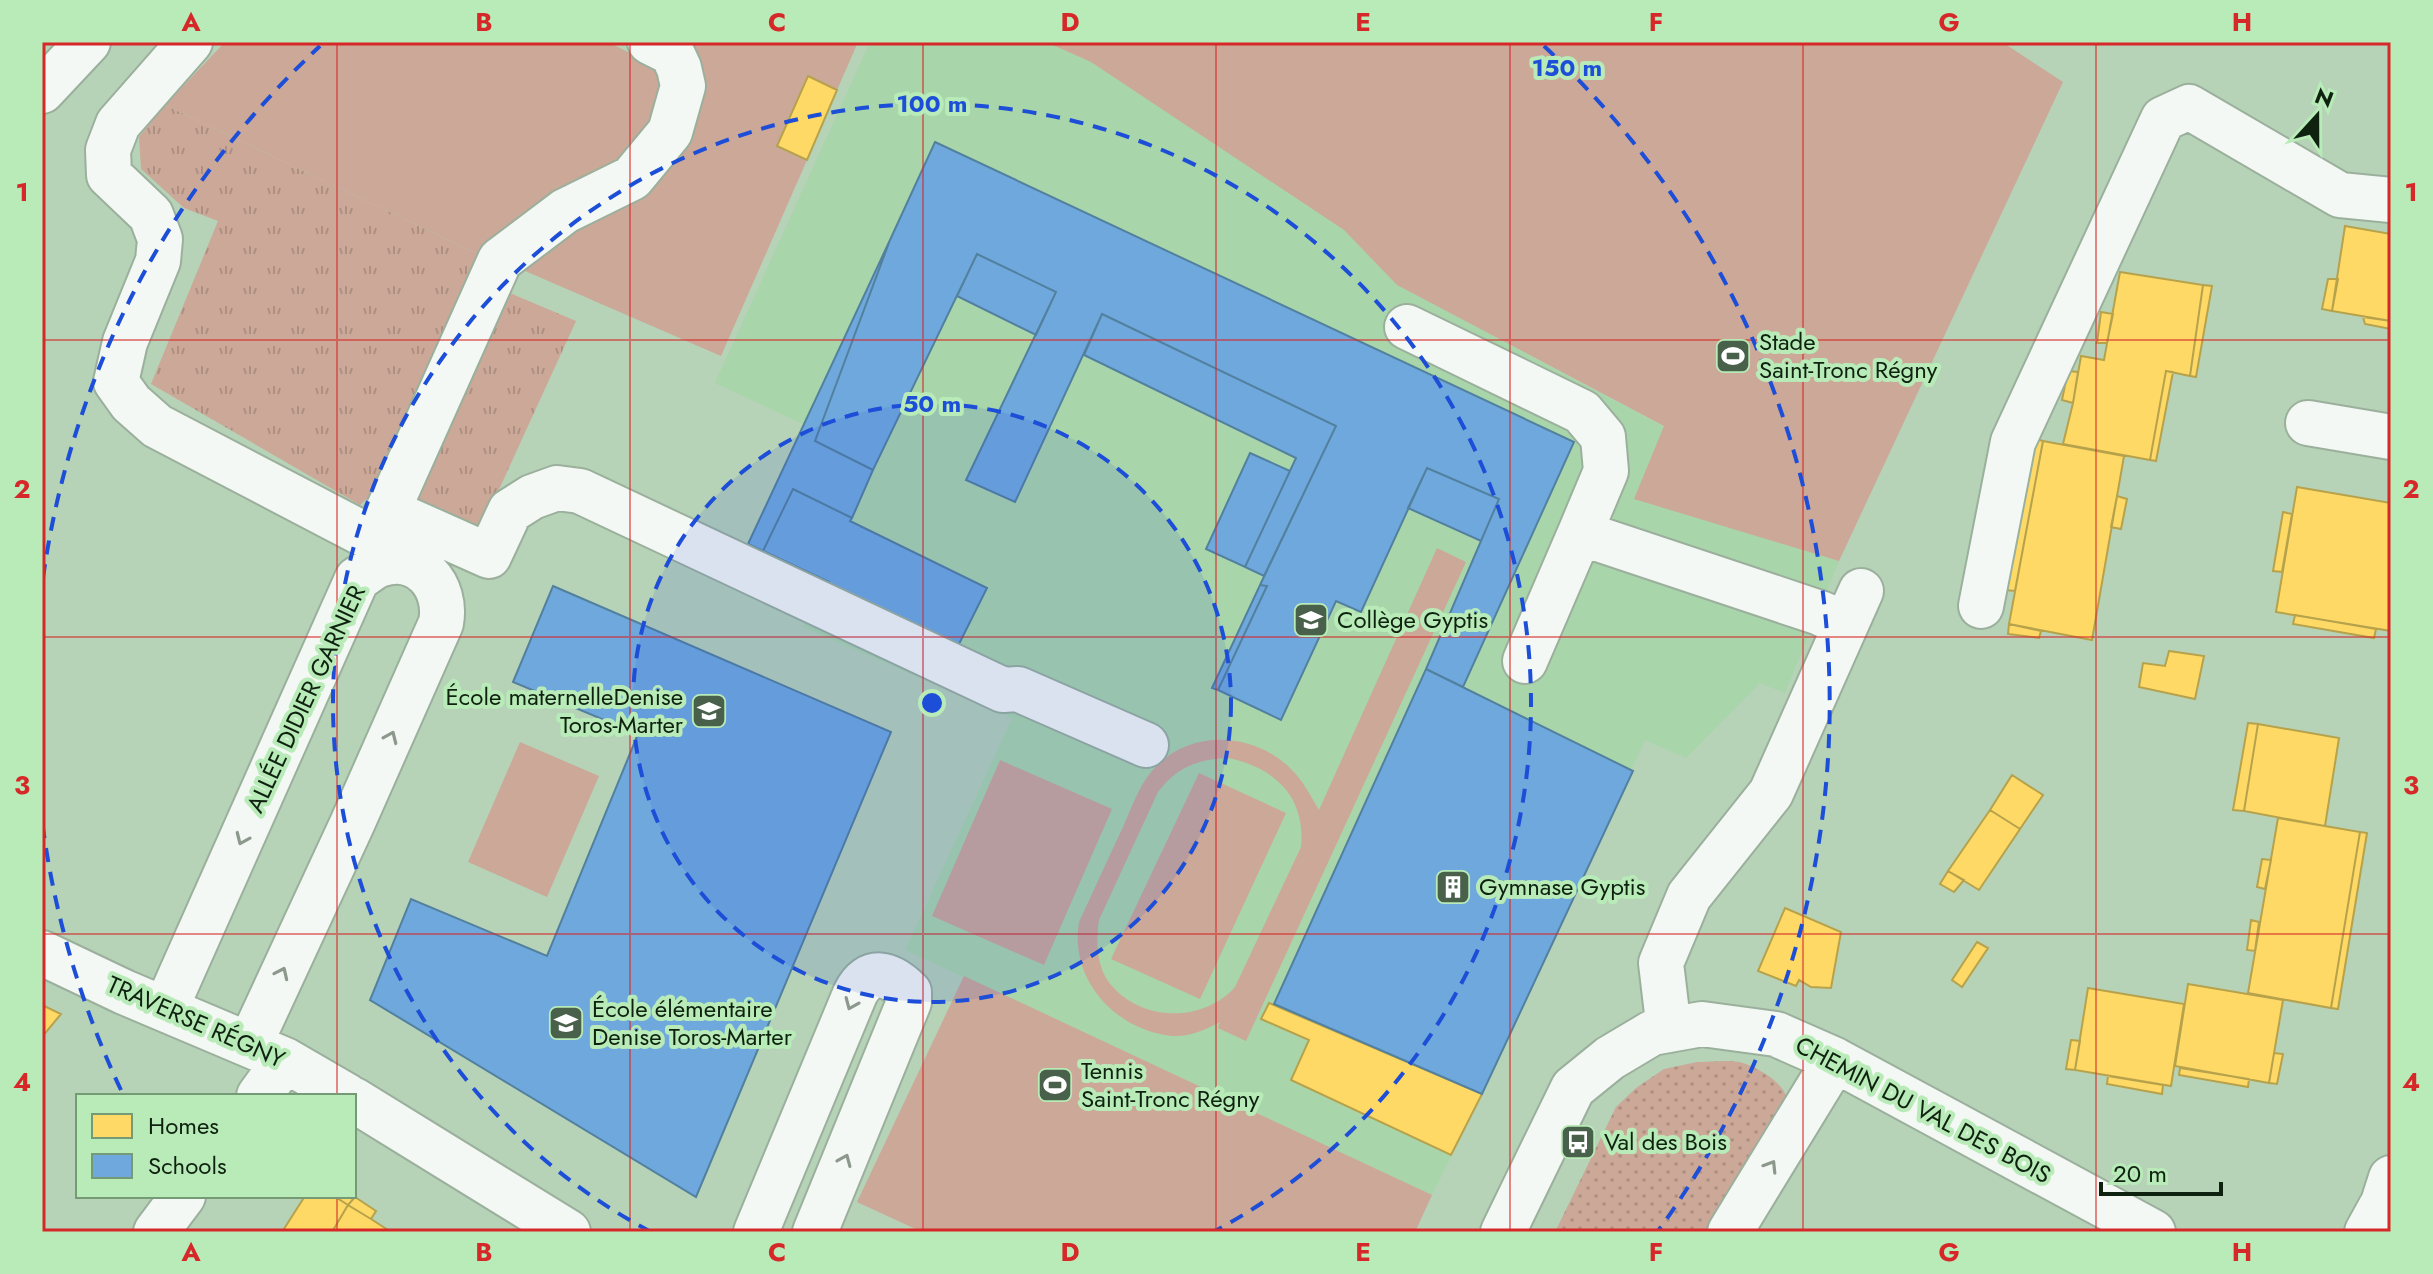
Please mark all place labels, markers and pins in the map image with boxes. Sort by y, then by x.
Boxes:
place label: Stade Saint-Tronc Régny [1759,324,1938,387]
sports icon: Stade Saint-Tronc Régny [1714,337,1752,375]
school or university icon: Collège Gyptis [1292,601,1330,639]
place label: Collège Gyptis [1337,602,1488,637]
place label: École maternelleDenise Toros-Marter [446,679,684,742]
centre of rings [918,689,946,717]
school or university icon: École maternelleDenise Toros-Marter [690,692,728,730]
building icon: Gymnase Gyptis [1434,868,1472,906]
place label: Gymnase Gyptis [1479,869,1646,904]
place label: École élémentaire Denise Toros-Marter [592,991,793,1054]
school or university icon: École élémentaire Denise Toros-Marter [547,1004,585,1042]
place label: Tennis Saint-Tronc Régny [1081,1053,1260,1116]
sports icon: Tennis Saint-Tronc Régny [1036,1066,1074,1104]
bus stop icon: Val des Bois [1559,1123,1597,1161]
place label: Val des Bois [1604,1124,1727,1159]

